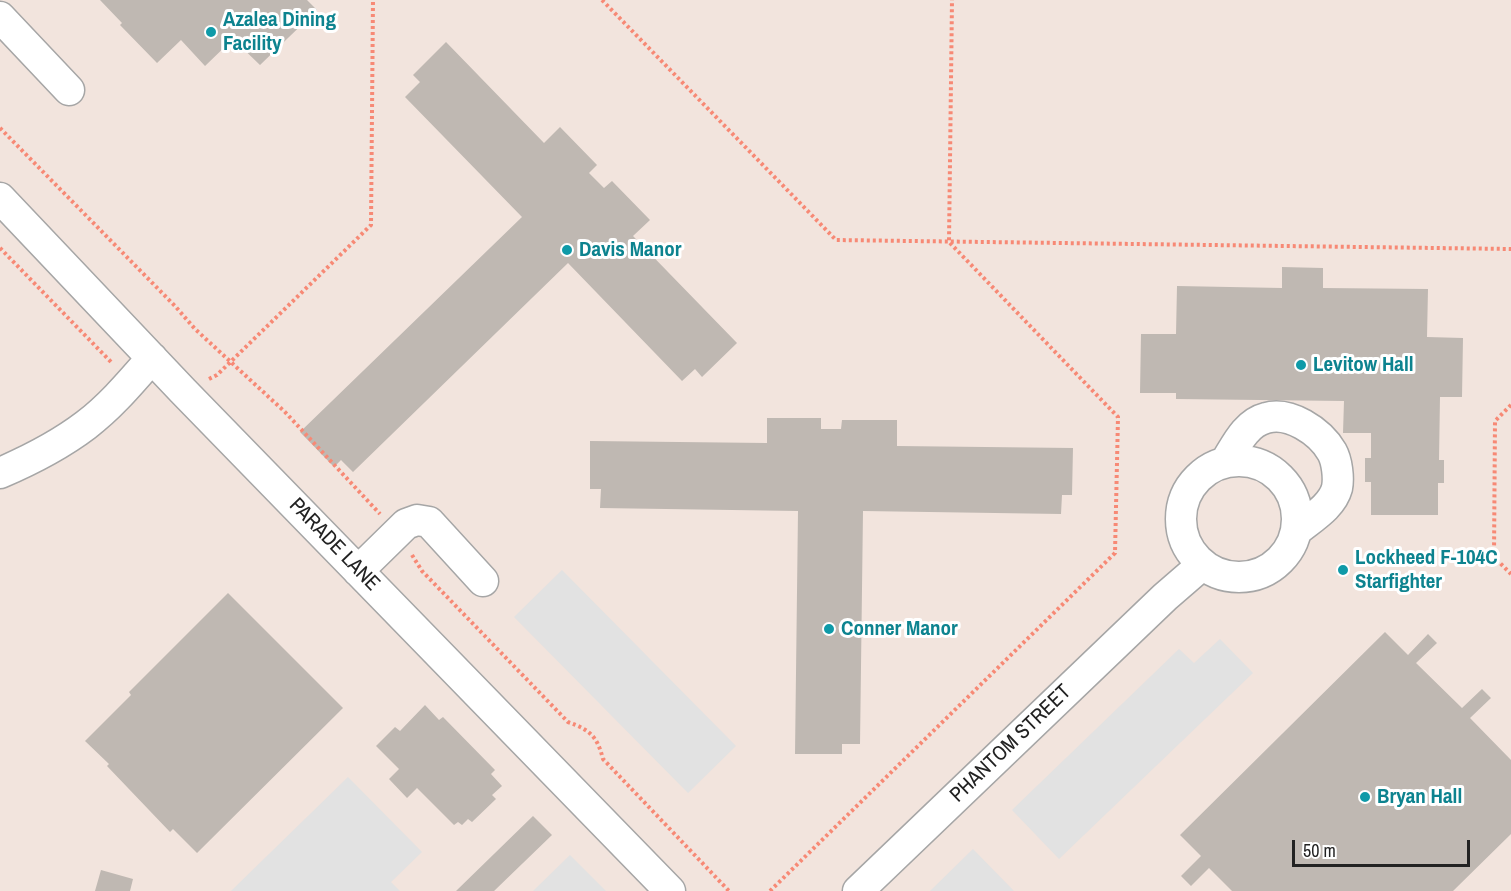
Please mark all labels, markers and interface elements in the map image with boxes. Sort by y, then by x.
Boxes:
place label: Azalea Dining Facility [223,7,336,57]
marker: Azalea Dining Facility [204,25,218,39]
place label: Davis Manor [579,237,681,263]
marker: Davis Manor [560,243,574,257]
place label: Levitow Hall [1313,352,1413,378]
marker: Levitow Hall [1294,358,1308,372]
street label: PARADE LANE [283,493,385,597]
place label: Lockheed F-104C Starfighter [1355,545,1498,595]
marker: Lockheed F-104C Starfighter [1336,563,1350,577]
place label: Conner Manor [841,616,958,642]
marker: Conner Manor [822,622,836,636]
street label: PHANTOM STREET [945,680,1077,808]
place label: Bryan Hall [1377,784,1462,810]
marker: Bryan Hall [1358,790,1372,804]
scale bar [1295,828,1474,866]
text: 50 m [1303,838,1336,863]

